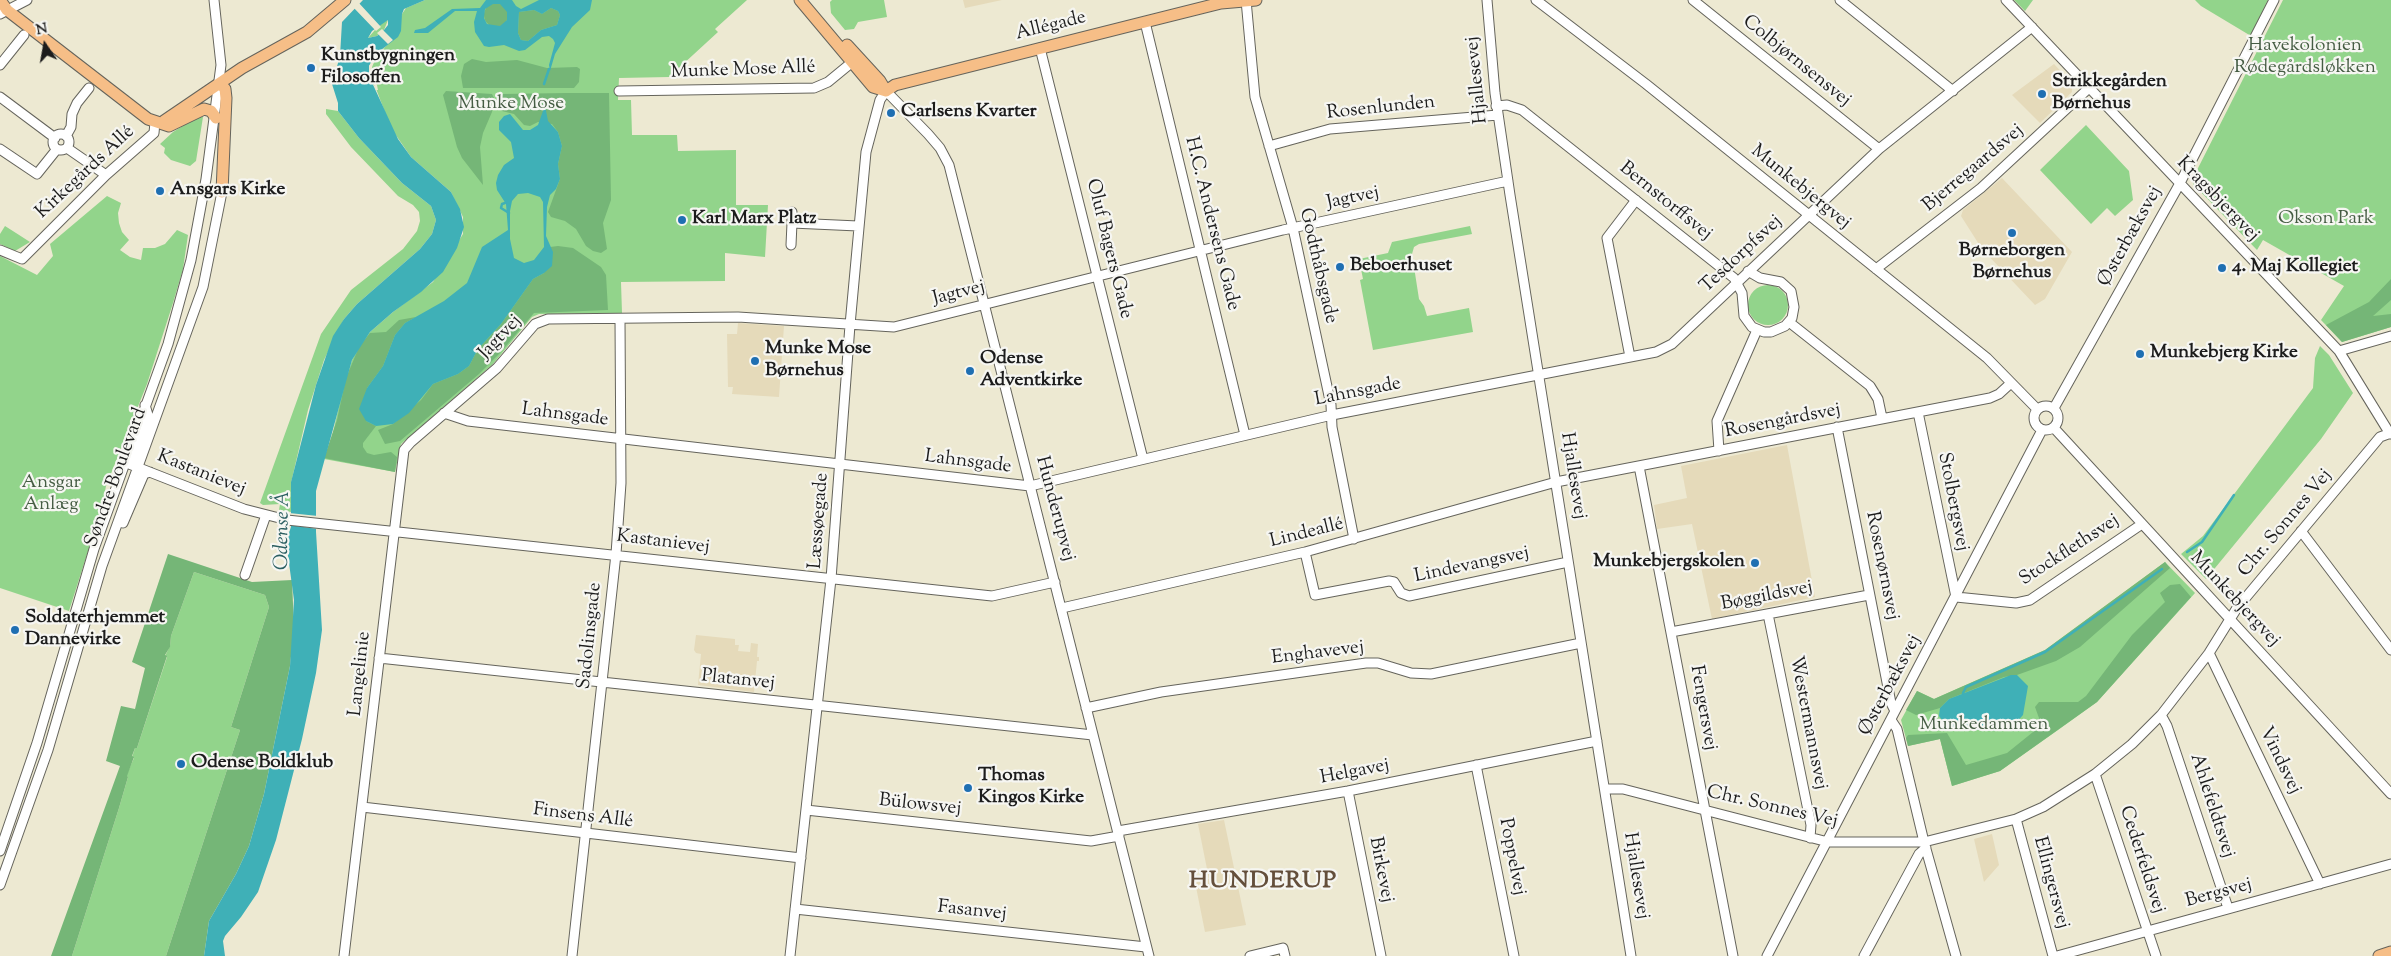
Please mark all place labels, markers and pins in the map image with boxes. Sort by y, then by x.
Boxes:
place label: Kunstbygningen Filosoffen [321,46,455,90]
marker: Kunstbygningen Filosoffen [305,62,317,74]
place label: Strikkegården Børnehus [2052,72,2167,116]
marker: Strikkegården Børnehus [2036,88,2048,100]
place label: Carlsens Kvarter [901,102,1037,124]
marker: Carlsens Kvarter [885,107,897,119]
place label: Ansgars Kirke [170,180,285,202]
marker: Ansgars Kirke [154,185,166,197]
place label: Karl Marx Platz [692,209,816,231]
marker: Karl Marx Platz [676,214,688,226]
marker: Børneborgen Børnehus [2006,227,2018,239]
place label: Børneborgen Børnehus [1959,241,2065,285]
place label: Beboerhuset [1350,256,1452,278]
place label: 4. Maj Kollegiet [2232,257,2358,279]
marker: Beboerhuset [1334,261,1346,273]
marker: 4. Maj Kollegiet [2216,262,2228,274]
place label: Munke Mose Børnehus [765,339,871,383]
place label: Munkebjerg Kirke [2150,343,2298,365]
marker: Munkebjerg Kirke [2134,348,2146,360]
place label: Odense Adventkirke [980,349,1082,393]
marker: Munke Mose Børnehus [749,355,761,367]
marker: Odense Adventkirke [964,365,976,377]
place label: Munkebjergskolen [1593,552,1745,574]
marker: Munkebjergskolen [1749,557,1761,569]
place label: Soldaterhjemmet Dannevirke [25,608,165,652]
marker: Soldaterhjemmet Dannevirke [9,624,21,636]
place label: Odense Boldklub [191,753,333,775]
marker: Odense Boldklub [175,758,187,770]
place label: Thomas Kingos Kirke [978,766,1084,810]
marker: Thomas Kingos Kirke [962,782,974,794]

